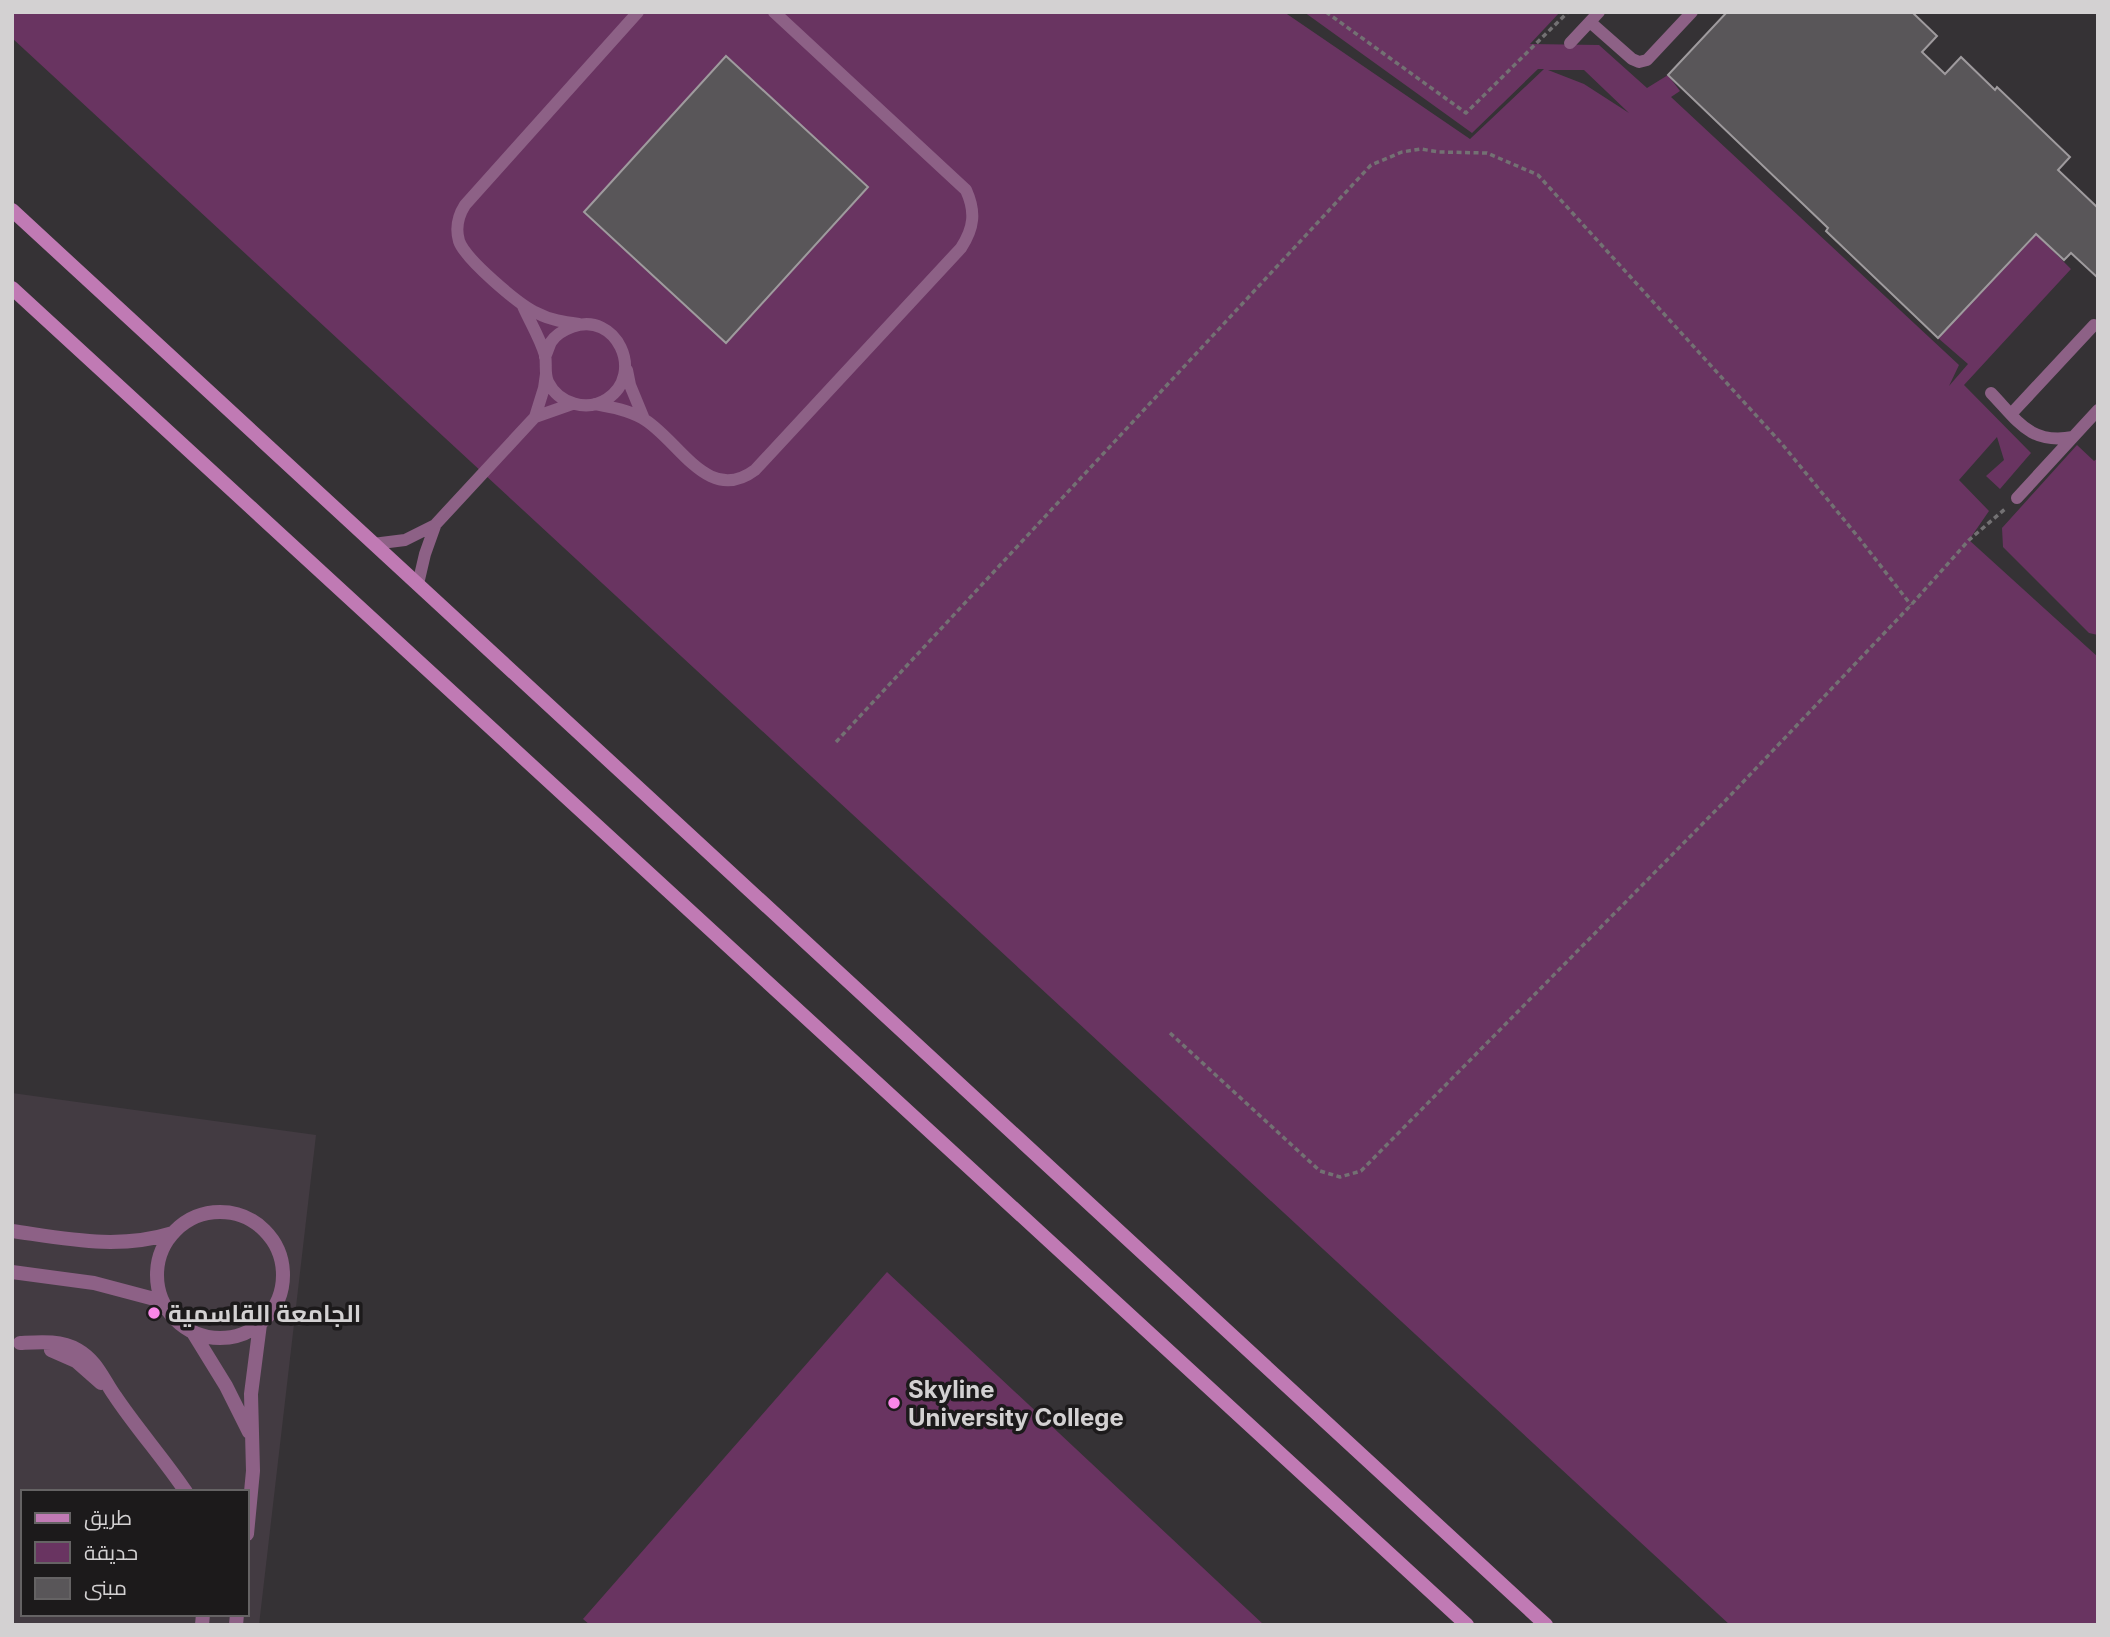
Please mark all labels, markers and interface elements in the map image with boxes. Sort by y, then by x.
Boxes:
place label: الجامعة القاسمية [168,1299,361,1328]
marker: الجامعة القاسمية [146,1305,162,1321]
place label: Skyline University College [908,1375,1124,1432]
marker: Skyline University College [886,1395,902,1411]
legend [21,1490,248,1616]
text: طريق [84,1505,132,1531]
text: حديقة [84,1540,138,1565]
text: مبنى [84,1575,127,1601]

